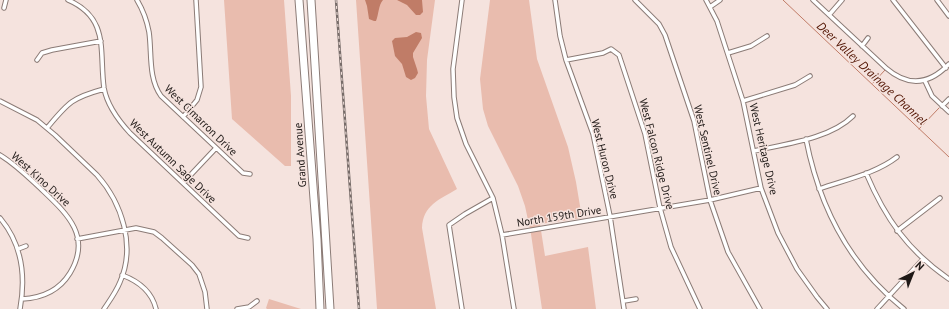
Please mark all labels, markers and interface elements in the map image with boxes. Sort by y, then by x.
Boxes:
water label: Deer Valley Drainage Channel [814,18,931,128]
street label: West Cimarron Drive [162,82,241,159]
street label: West Falcon Ridge Drive [636,97,678,211]
street label: West Heritage Drive [747,102,781,197]
street label: West Sentinel Drive [691,104,725,197]
street label: West Autumn Sage Drive [127,116,220,206]
street label: West Huron Drive [588,117,622,201]
street label: Grand Avenue [291,122,309,188]
street label: West Kino Drive [9,149,74,209]
street label: North 159th Drive [516,202,603,230]
north arrow [893,253,933,293]
text: N [912,258,927,273]

